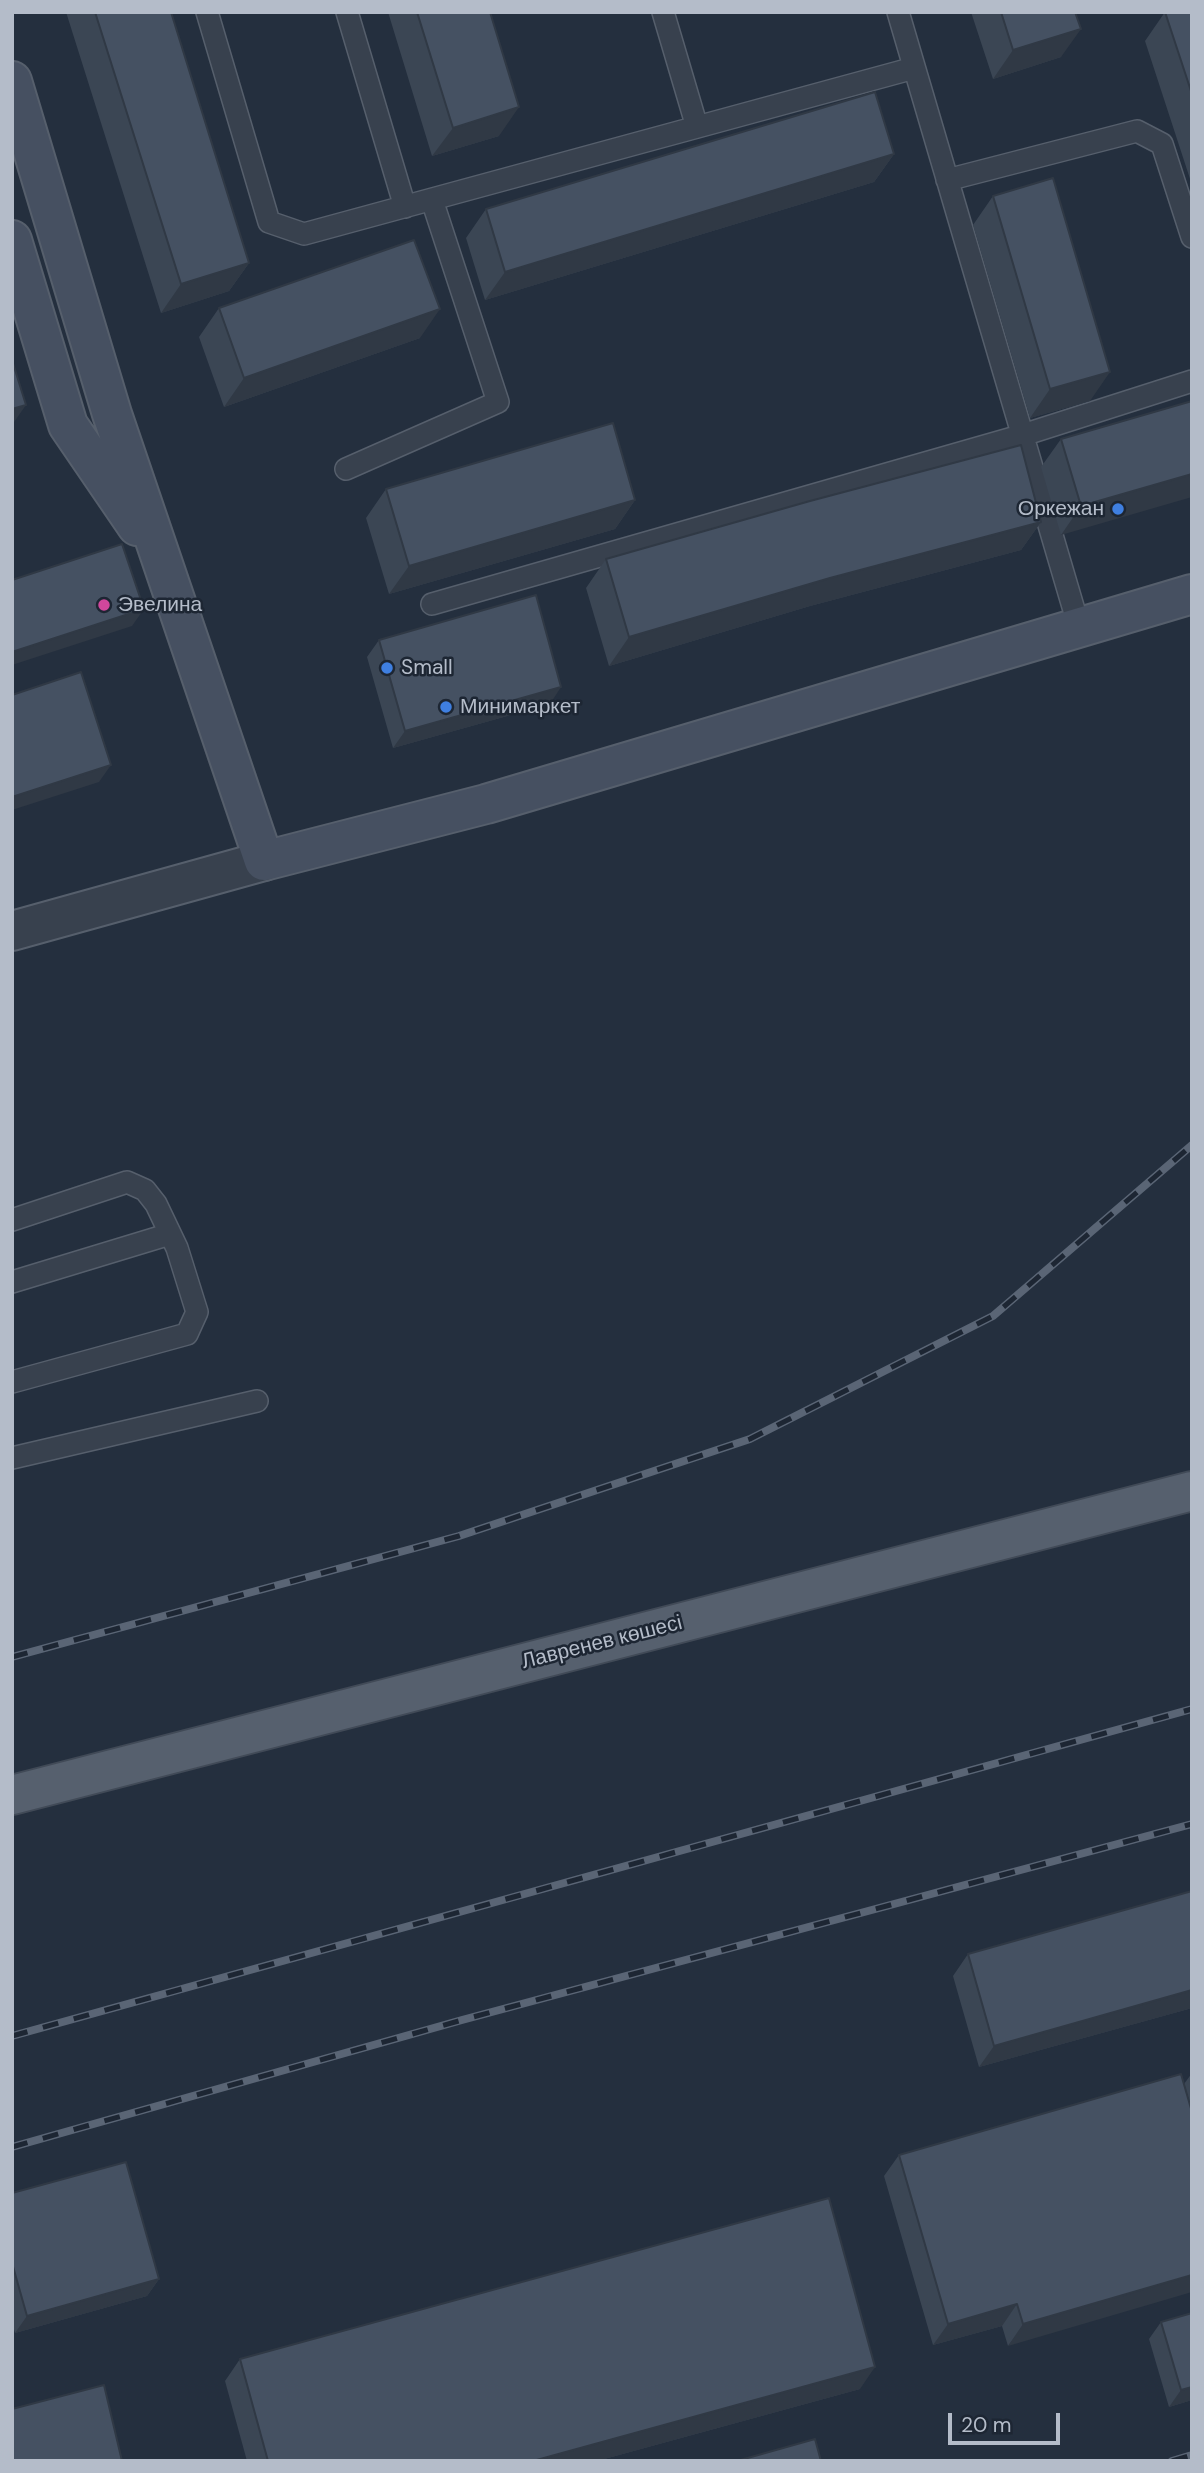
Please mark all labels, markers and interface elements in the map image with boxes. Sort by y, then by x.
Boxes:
place label: Оркежан [1018,496,1104,522]
marker: Оркежан [1110,501,1126,517]
place label: Эвелина [118,592,202,618]
marker: Эвелина [96,597,112,613]
place label: Small [401,655,453,681]
marker: Small [379,660,395,676]
place label: Минимаркет [460,694,580,720]
marker: Минимаркет [438,699,454,715]
street label: Лавренев көшесі [519,1611,685,1675]
scale bar [952,2400,1064,2444]
text: 20 m [961,2411,1012,2439]

